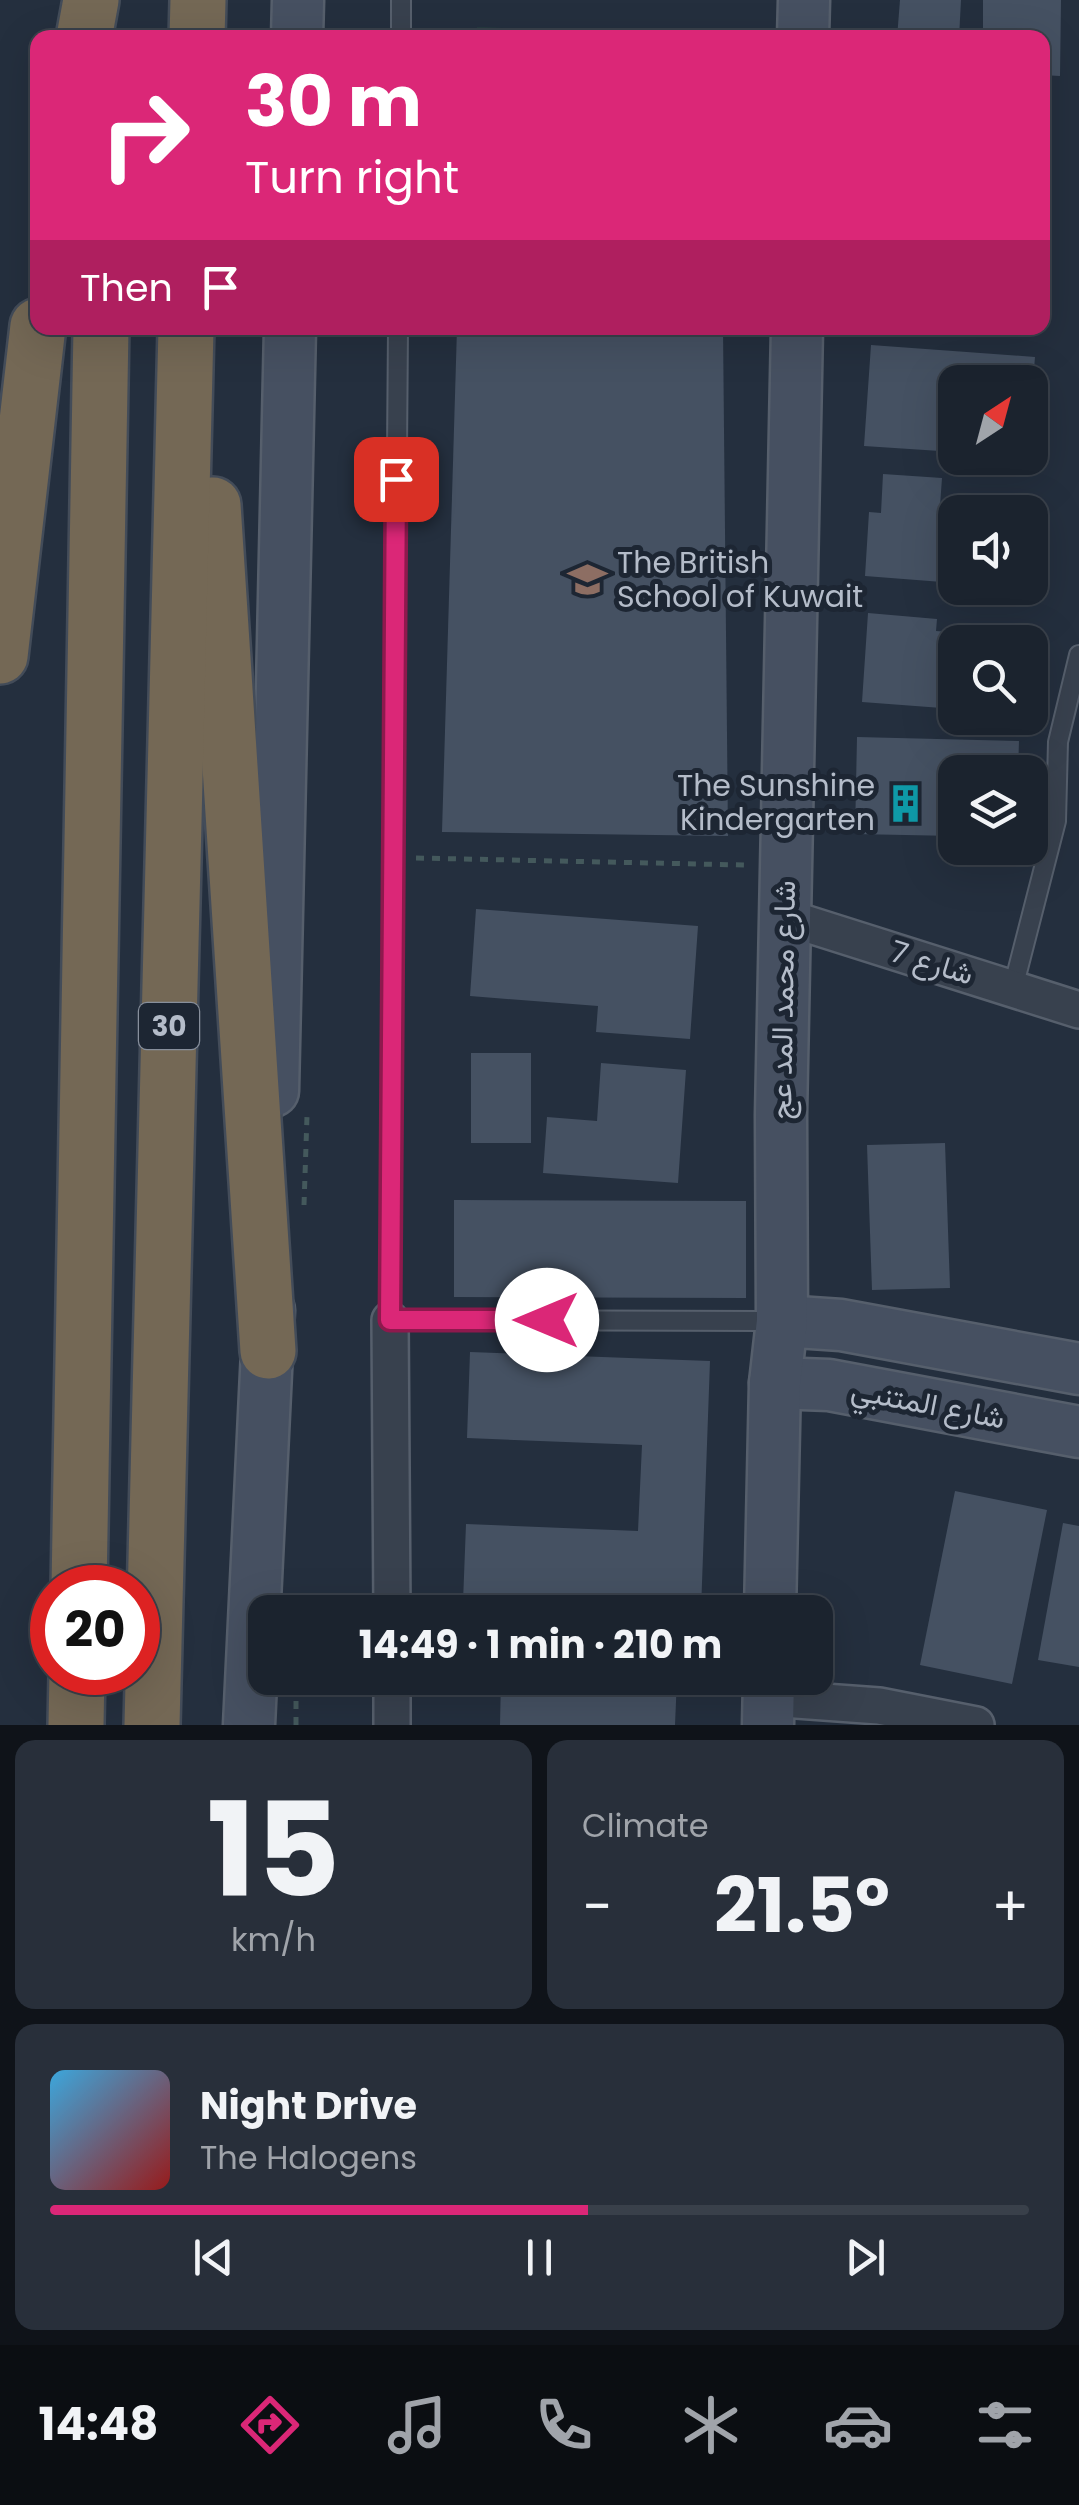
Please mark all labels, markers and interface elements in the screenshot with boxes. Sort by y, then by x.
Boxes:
text: 30 m [245,52,422,151]
icon: right [80,70,210,200]
text: Turn right [245,146,459,209]
icon: arrive [193,260,248,315]
text: Then [80,261,173,314]
north arrow [938,365,1048,475]
map controls [938,365,1048,865]
pin [354,437,439,522]
icon: arrive [369,452,424,507]
button: sound [938,495,1048,605]
place label: The British School of Kuwait [617,541,863,618]
school or university icon: The British School of Kuwait [566,559,608,601]
button: search [938,625,1048,735]
button: layers [938,755,1048,865]
place label: The Sunshine Kindergarten [677,764,875,841]
building icon: The Sunshine Kindergarten [884,782,926,824]
street label: شارع محمد المد عج [759,880,806,1120]
street label: شارع 7 [885,930,979,995]
road number: 30 [139,1003,199,1049]
position arrow [495,1268,599,1372]
street label: شارع المتنبي [847,1368,1008,1442]
speed limit sign: 20 [30,1565,160,1695]
text: 14:49 · 1 min · 210 m [359,1618,722,1671]
text: 15 [207,1759,340,1942]
text: Climate [582,1803,709,1848]
text: 21.5° [714,1853,890,1958]
text: − [582,1868,612,1945]
text: + [991,1868,1029,1945]
text: km/h [231,1917,316,1962]
text: Night Drive [200,2079,417,2132]
text: The Halogens [200,2135,417,2180]
icon: previous [186,2230,241,2285]
icon: pause [512,2230,567,2285]
icon: next [838,2230,893,2285]
icon: directions [235,2390,305,2460]
icon: music [382,2390,452,2460]
icon: phone [529,2390,599,2460]
icon: climate [676,2390,746,2460]
icon: car [823,2390,893,2460]
icon: filters [970,2390,1040,2460]
text: 14:48 [39,2393,158,2456]

